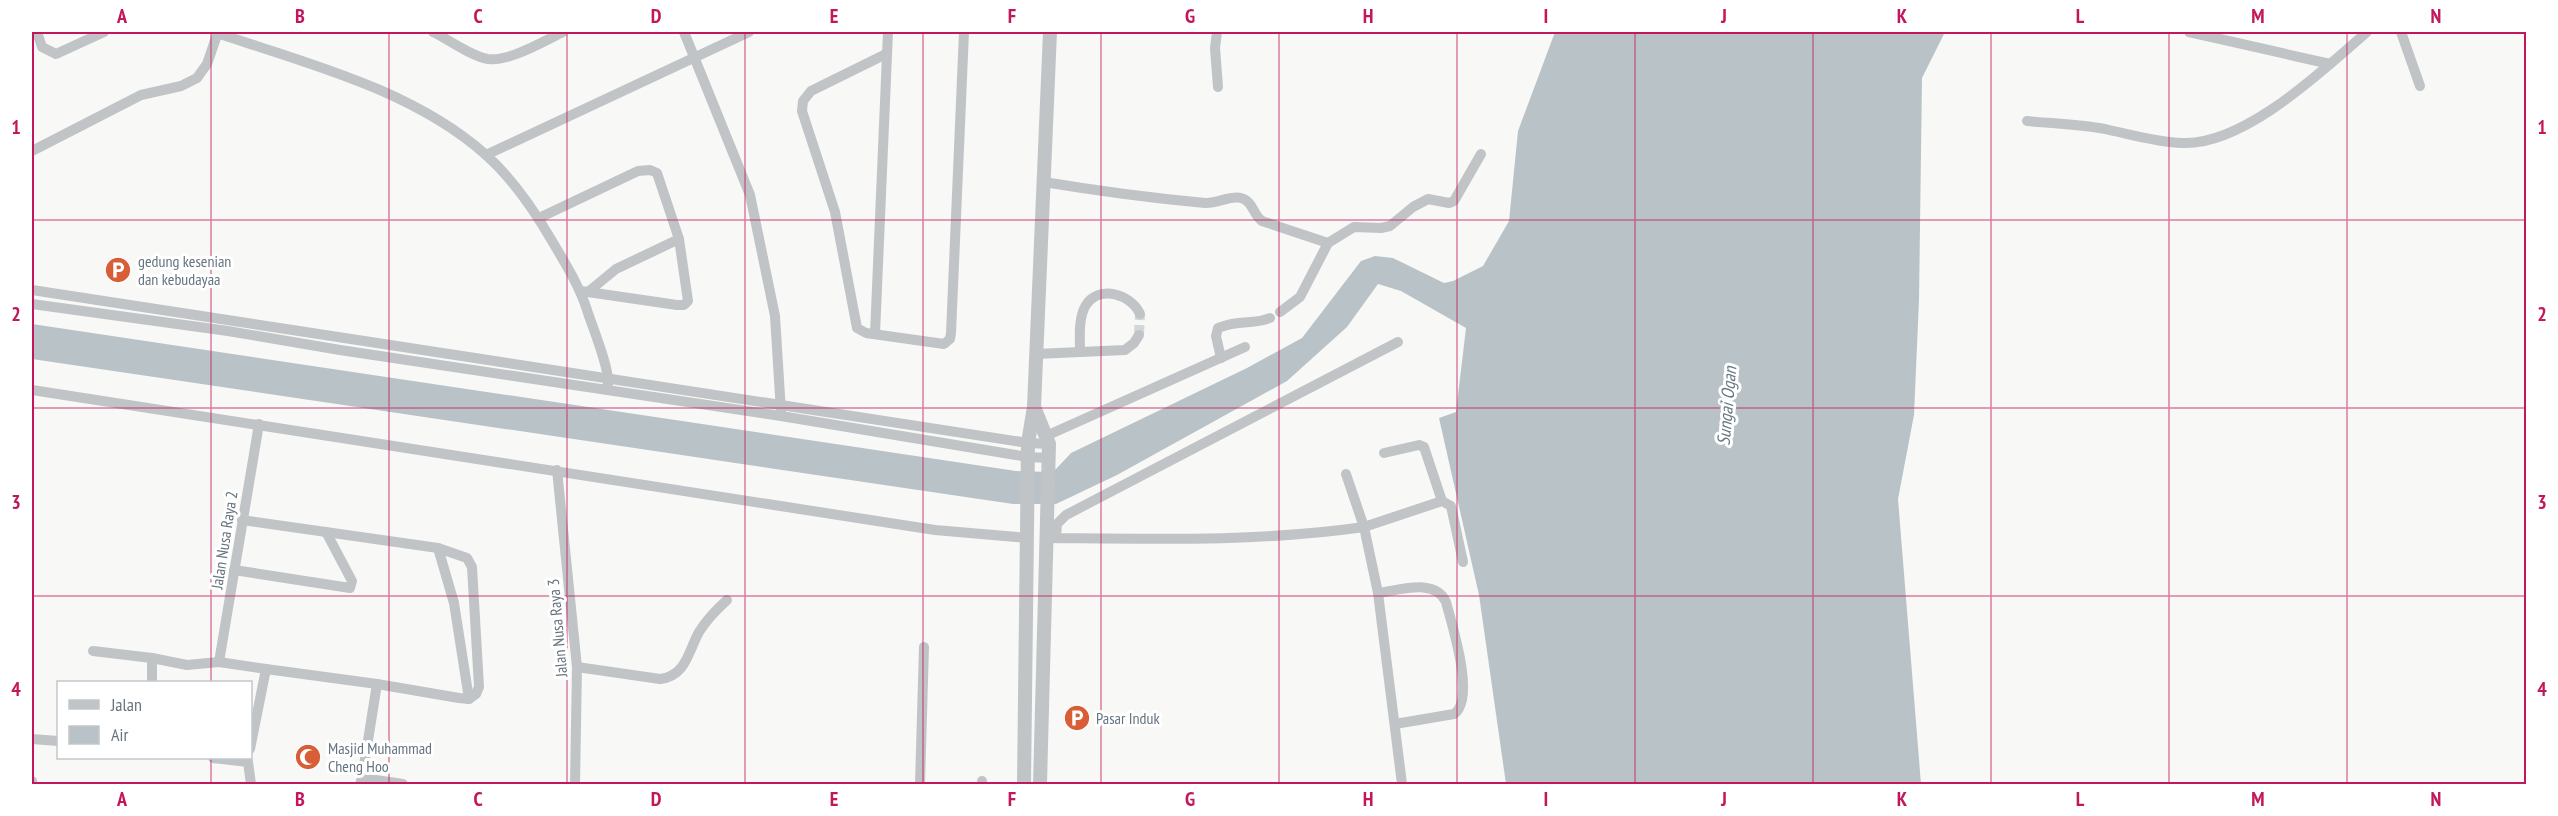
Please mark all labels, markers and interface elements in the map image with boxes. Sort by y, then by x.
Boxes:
text: A [116,3,128,29]
text: B [295,3,305,29]
text: C [473,3,483,29]
text: D [651,3,662,29]
text: E [830,3,838,29]
text: F [1008,3,1016,29]
text: G [1185,3,1195,29]
text: H [1363,3,1373,29]
text: I [1544,3,1548,29]
text: J [1720,3,1727,29]
text: K [1897,3,1908,29]
text: L [2076,3,2085,29]
text: M [2251,3,2265,29]
text: N [2431,3,2441,29]
text: 1 [11,114,21,140]
text: 1 [2537,114,2547,140]
place label: gedung kesenian dan kebudayaa [138,251,231,289]
parking icon: gedung kesenian dan kebudayaa [103,255,133,285]
text: 2 [11,301,21,327]
text: 2 [2537,301,2547,327]
water label: Sungai Ogan [1712,365,1741,446]
text: 3 [11,489,21,515]
text: 3 [2537,489,2547,515]
street label: Jalan Nusa Raya 2 [206,490,242,591]
street label: Jalan Nusa Raya 3 [543,578,571,679]
text: 4 [11,676,21,702]
text: 4 [2537,676,2547,702]
legend [57,681,252,759]
text: Jalan [110,693,142,716]
parking icon: Pasar Induk [1062,703,1092,733]
place label: Pasar Induk [1096,708,1160,728]
text: Air [111,723,128,746]
place label: Masjid Muhammad Cheng Hoo [328,738,432,776]
mosque icon: Masjid Muhammad Cheng Hoo [293,742,323,772]
text: A [116,786,128,812]
text: B [295,786,305,812]
text: C [473,786,483,812]
text: D [651,786,662,812]
text: E [830,786,838,812]
text: F [1008,786,1016,812]
text: G [1185,786,1195,812]
text: H [1363,786,1373,812]
text: I [1544,786,1548,812]
text: J [1720,786,1727,812]
text: K [1897,786,1908,812]
text: L [2076,786,2085,812]
text: M [2251,786,2265,812]
text: N [2431,786,2441,812]

